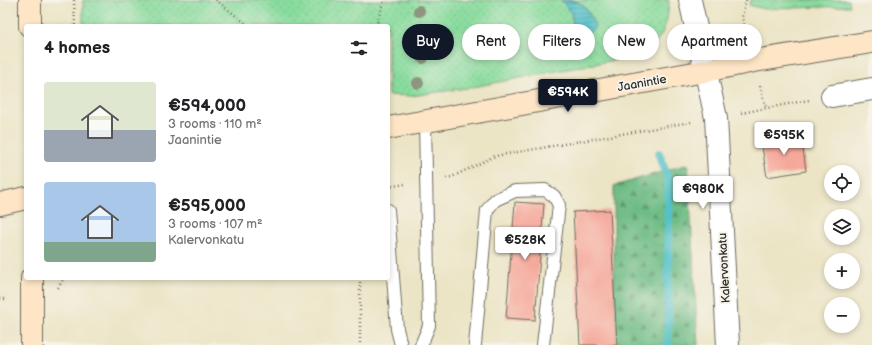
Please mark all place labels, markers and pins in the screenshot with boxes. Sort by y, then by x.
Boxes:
pin: €594K [540,79,596,113]
pin: €595K [756,122,812,156]
pin: €980K [675,176,731,210]
pin: €528K [497,227,553,261]

